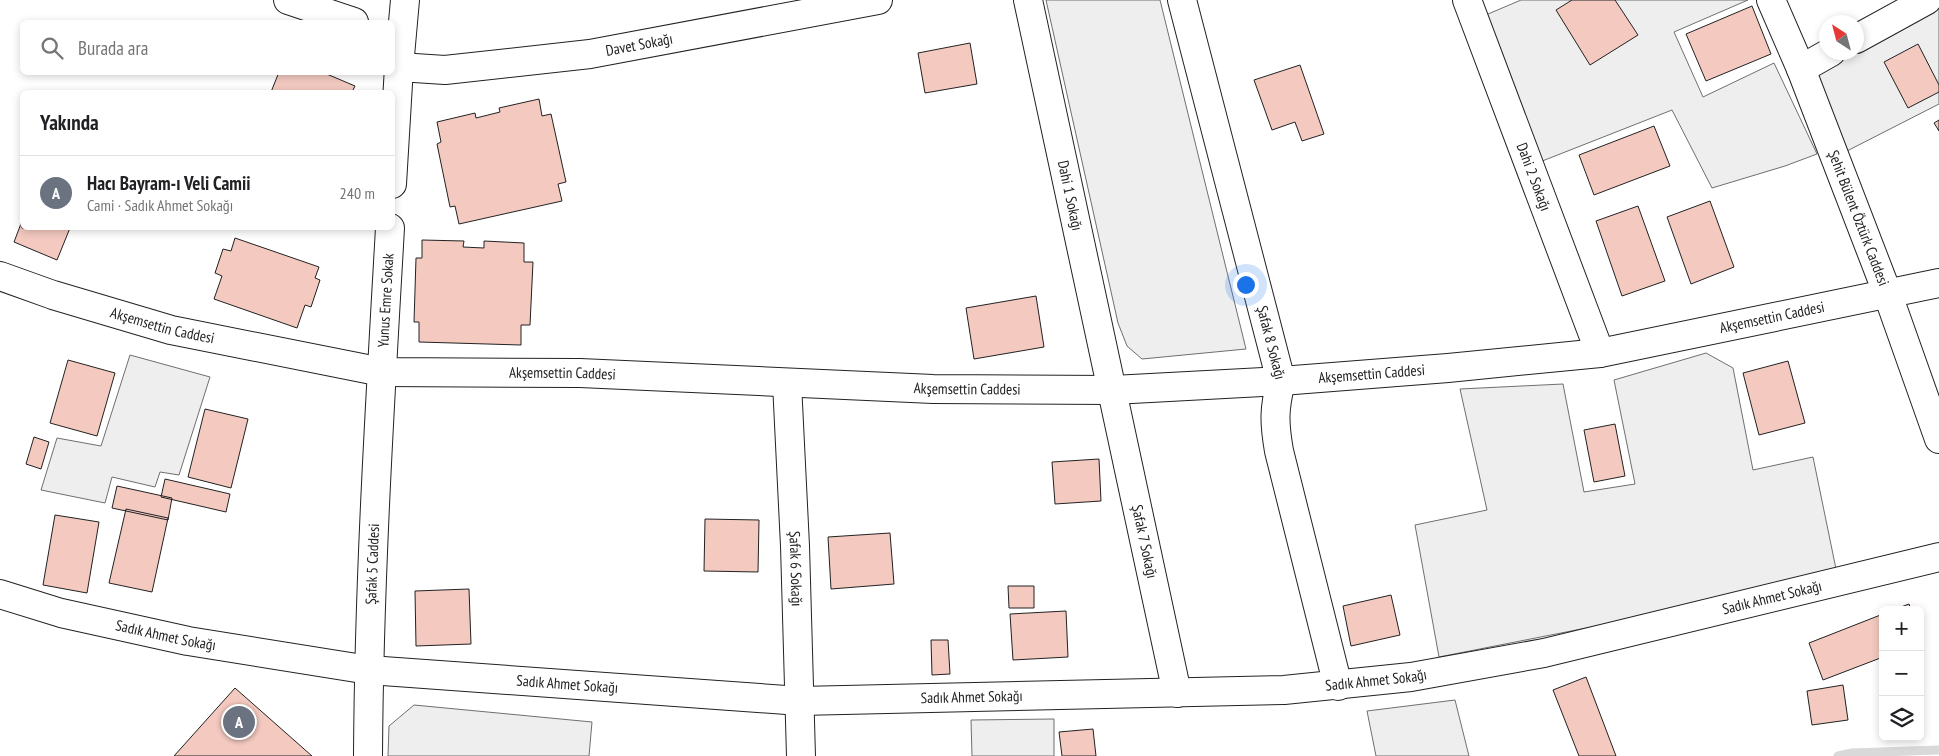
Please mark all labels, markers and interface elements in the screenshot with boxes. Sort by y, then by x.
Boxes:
north arrow [1819,15,1864,60]
search box [20,20,395,75]
street label: Davet Sokağı [604,29,674,60]
icon: search [38,34,66,62]
text: Burada ara [78,36,148,60]
text: Yakında [40,109,99,136]
street label: Dahi 2 Sokağı [1513,140,1556,213]
street label: Şehit Bülent Öztürk Caddesi [1824,147,1894,289]
street label: Dahi 1 Sokağı [1054,159,1087,232]
text: Hacı Bayram-ı Veli Camii [87,171,251,195]
text: A [52,183,60,203]
text: 240 m [340,183,375,203]
text: Cami · Sadık Ahmet Sokağı [87,195,233,215]
street label: Yunus Emre Sokak [373,253,398,348]
your location [1233,272,1259,298]
street label: Akşemsettin Caddesi [1718,297,1826,337]
street label: Akşemsettin Caddesi [108,303,216,347]
street label: Şafak 8 Sokağı [1253,304,1290,381]
street label: Akşemsettin Caddesi [1318,360,1426,387]
street label: Akşemsettin Caddesi [509,363,616,384]
street label: Akşemsettin Caddesi [913,378,1021,398]
street label: Şafak 7 Sokağı [1128,503,1162,580]
street label: Şafak 5 Caddesi [361,523,383,605]
street label: Şafak 6 Sokağı [785,531,807,607]
street label: Sadık Ahmet Sokağı [1720,576,1824,618]
map controls [1879,606,1924,741]
button: + [1879,606,1924,651]
street label: Sadık Ahmet Sokağı [114,615,217,654]
button: − [1879,651,1924,696]
street label: Sadık Ahmet Sokağı [1324,664,1428,695]
street label: Sadık Ahmet Sokağı [516,671,619,697]
street label: Sadık Ahmet Sokağı [920,686,1023,707]
button: layers [1879,696,1924,741]
pin: A [223,703,255,741]

